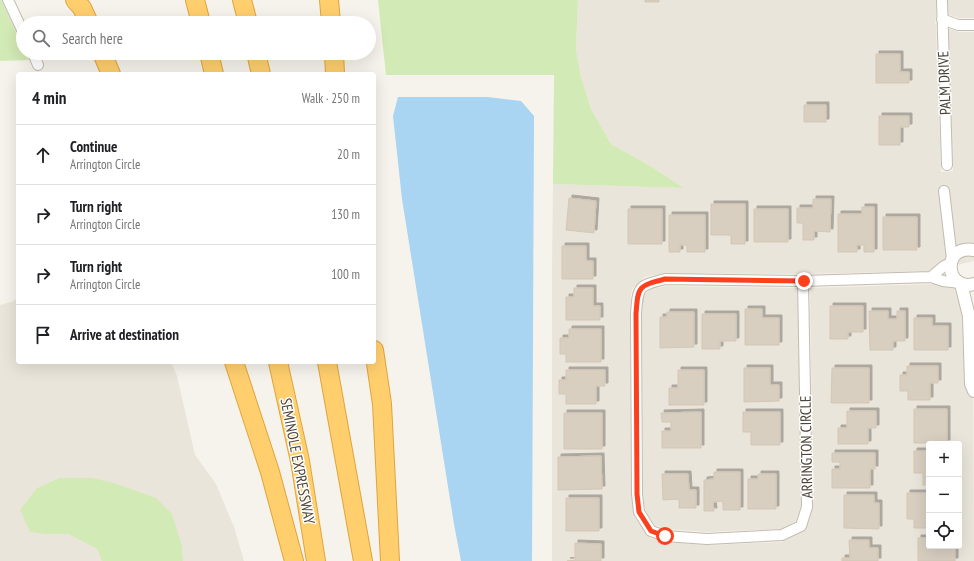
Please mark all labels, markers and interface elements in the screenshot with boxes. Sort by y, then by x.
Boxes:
search box [16,16,376,60]
icon: search [30,27,52,49]
text: Search here [62,29,123,48]
street label: PALM DRIVE [933,51,955,115]
text: 4 min [32,87,66,109]
text: Walk · 250 m [302,90,360,107]
text: Continue [70,137,117,156]
icon: ahead [32,144,54,166]
text: 20 m [337,146,360,163]
text: Arrington Circle [70,156,140,173]
text: Turn right [70,197,122,216]
icon: right [32,204,54,226]
text: 130 m [331,206,360,223]
text: Arrington Circle [70,216,140,233]
text: Turn right [70,257,122,276]
icon: right [32,264,54,286]
text: 100 m [331,266,360,283]
route end [795,272,813,290]
text: Arrington Circle [70,276,140,293]
icon: arrive [32,324,54,346]
text: Arrive at destination [70,325,179,344]
street label: ARRINGTON CIRCLE [796,395,816,499]
street label: SEMINOLE EXPRESSWAY [276,396,320,526]
map controls [926,441,962,549]
button: + [926,441,962,477]
button: − [926,477,962,513]
button: locate [926,513,962,549]
route start [656,527,674,545]

